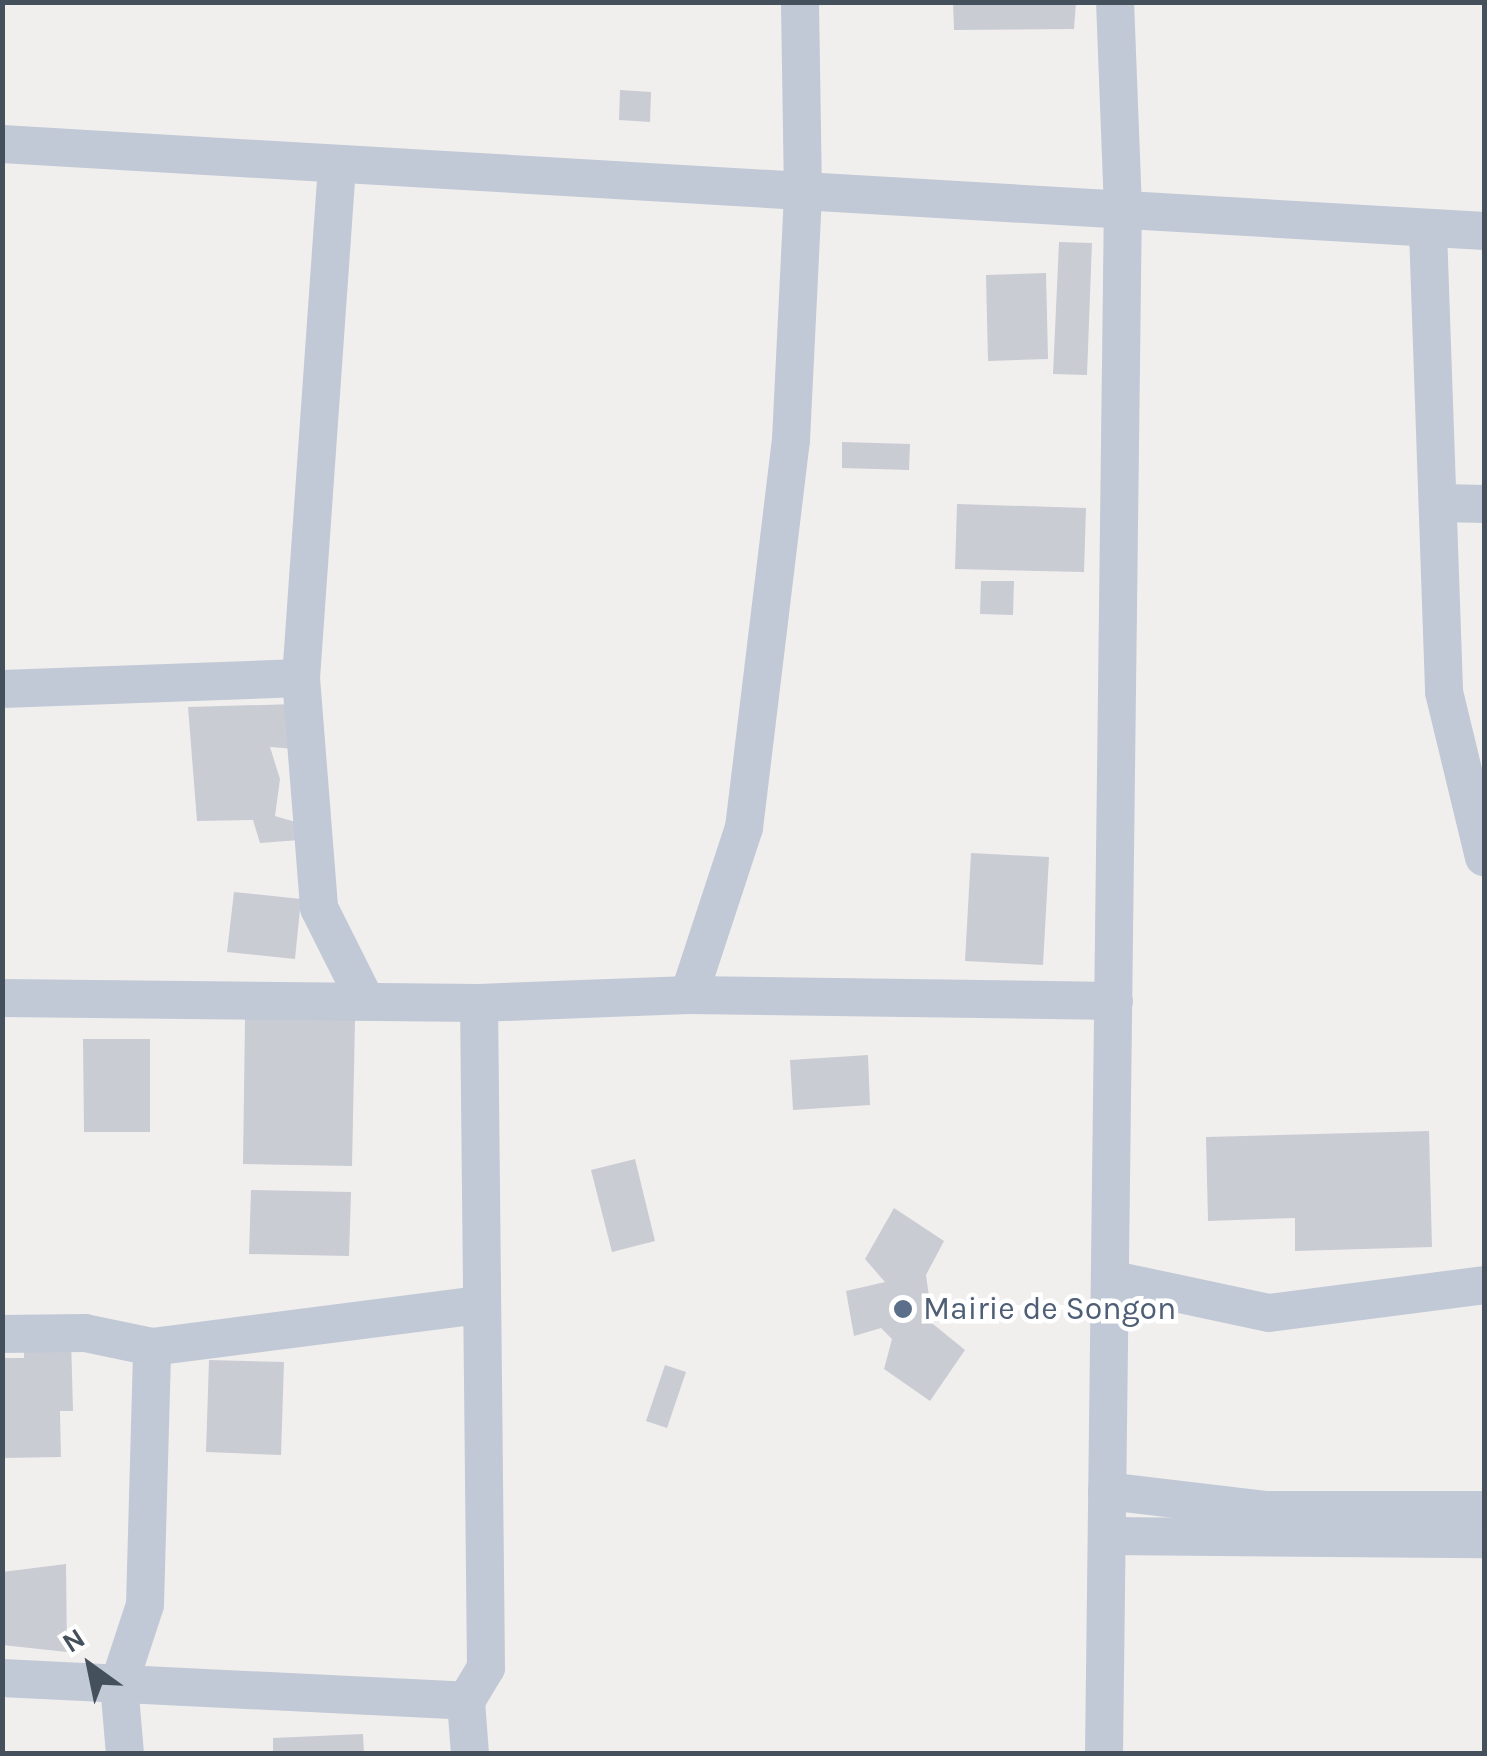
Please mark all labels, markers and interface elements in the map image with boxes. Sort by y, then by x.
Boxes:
place label: Mairie de Songon [923,1290,1176,1328]
marker: Mairie de Songon [892,1298,914,1320]
north arrow [40,1616,140,1716]
text: N [56,1621,91,1660]

